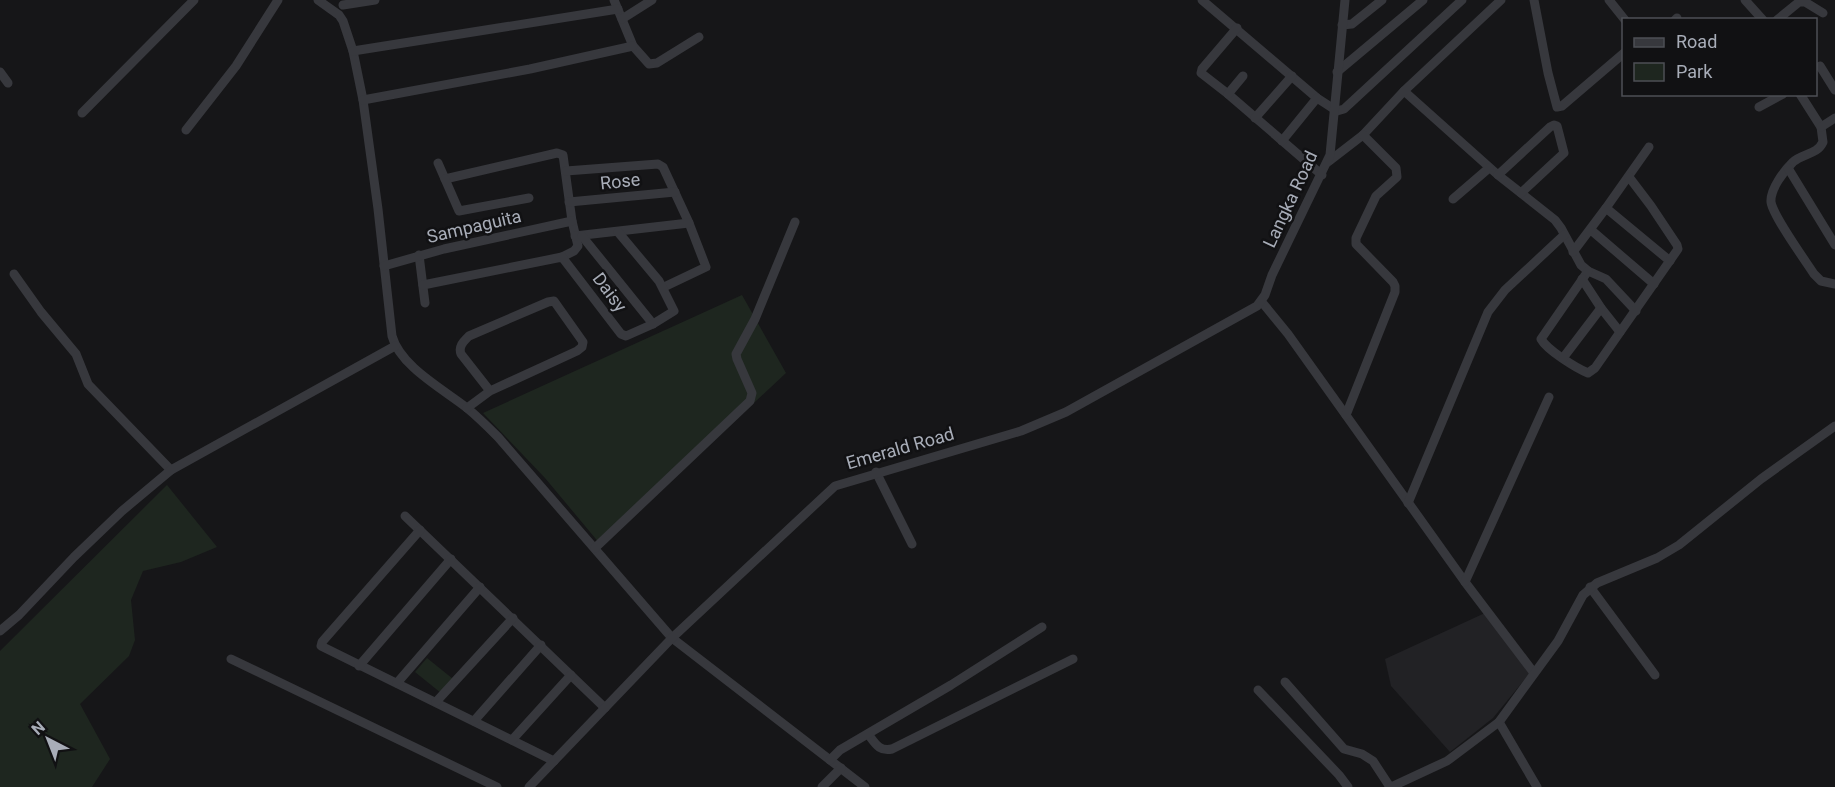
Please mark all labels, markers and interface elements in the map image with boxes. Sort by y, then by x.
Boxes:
legend [1622,18,1817,96]
text: Road [1676,31,1717,52]
text: Park [1676,61,1713,82]
street label: Langka Road [1258,147,1322,251]
street label: Rose [599,168,641,194]
street label: Sampaguita [425,205,523,247]
street label: Daisy [588,268,632,316]
street label: Emerald Road [844,423,956,473]
north arrow [18,709,78,769]
text: N [28,717,49,739]

